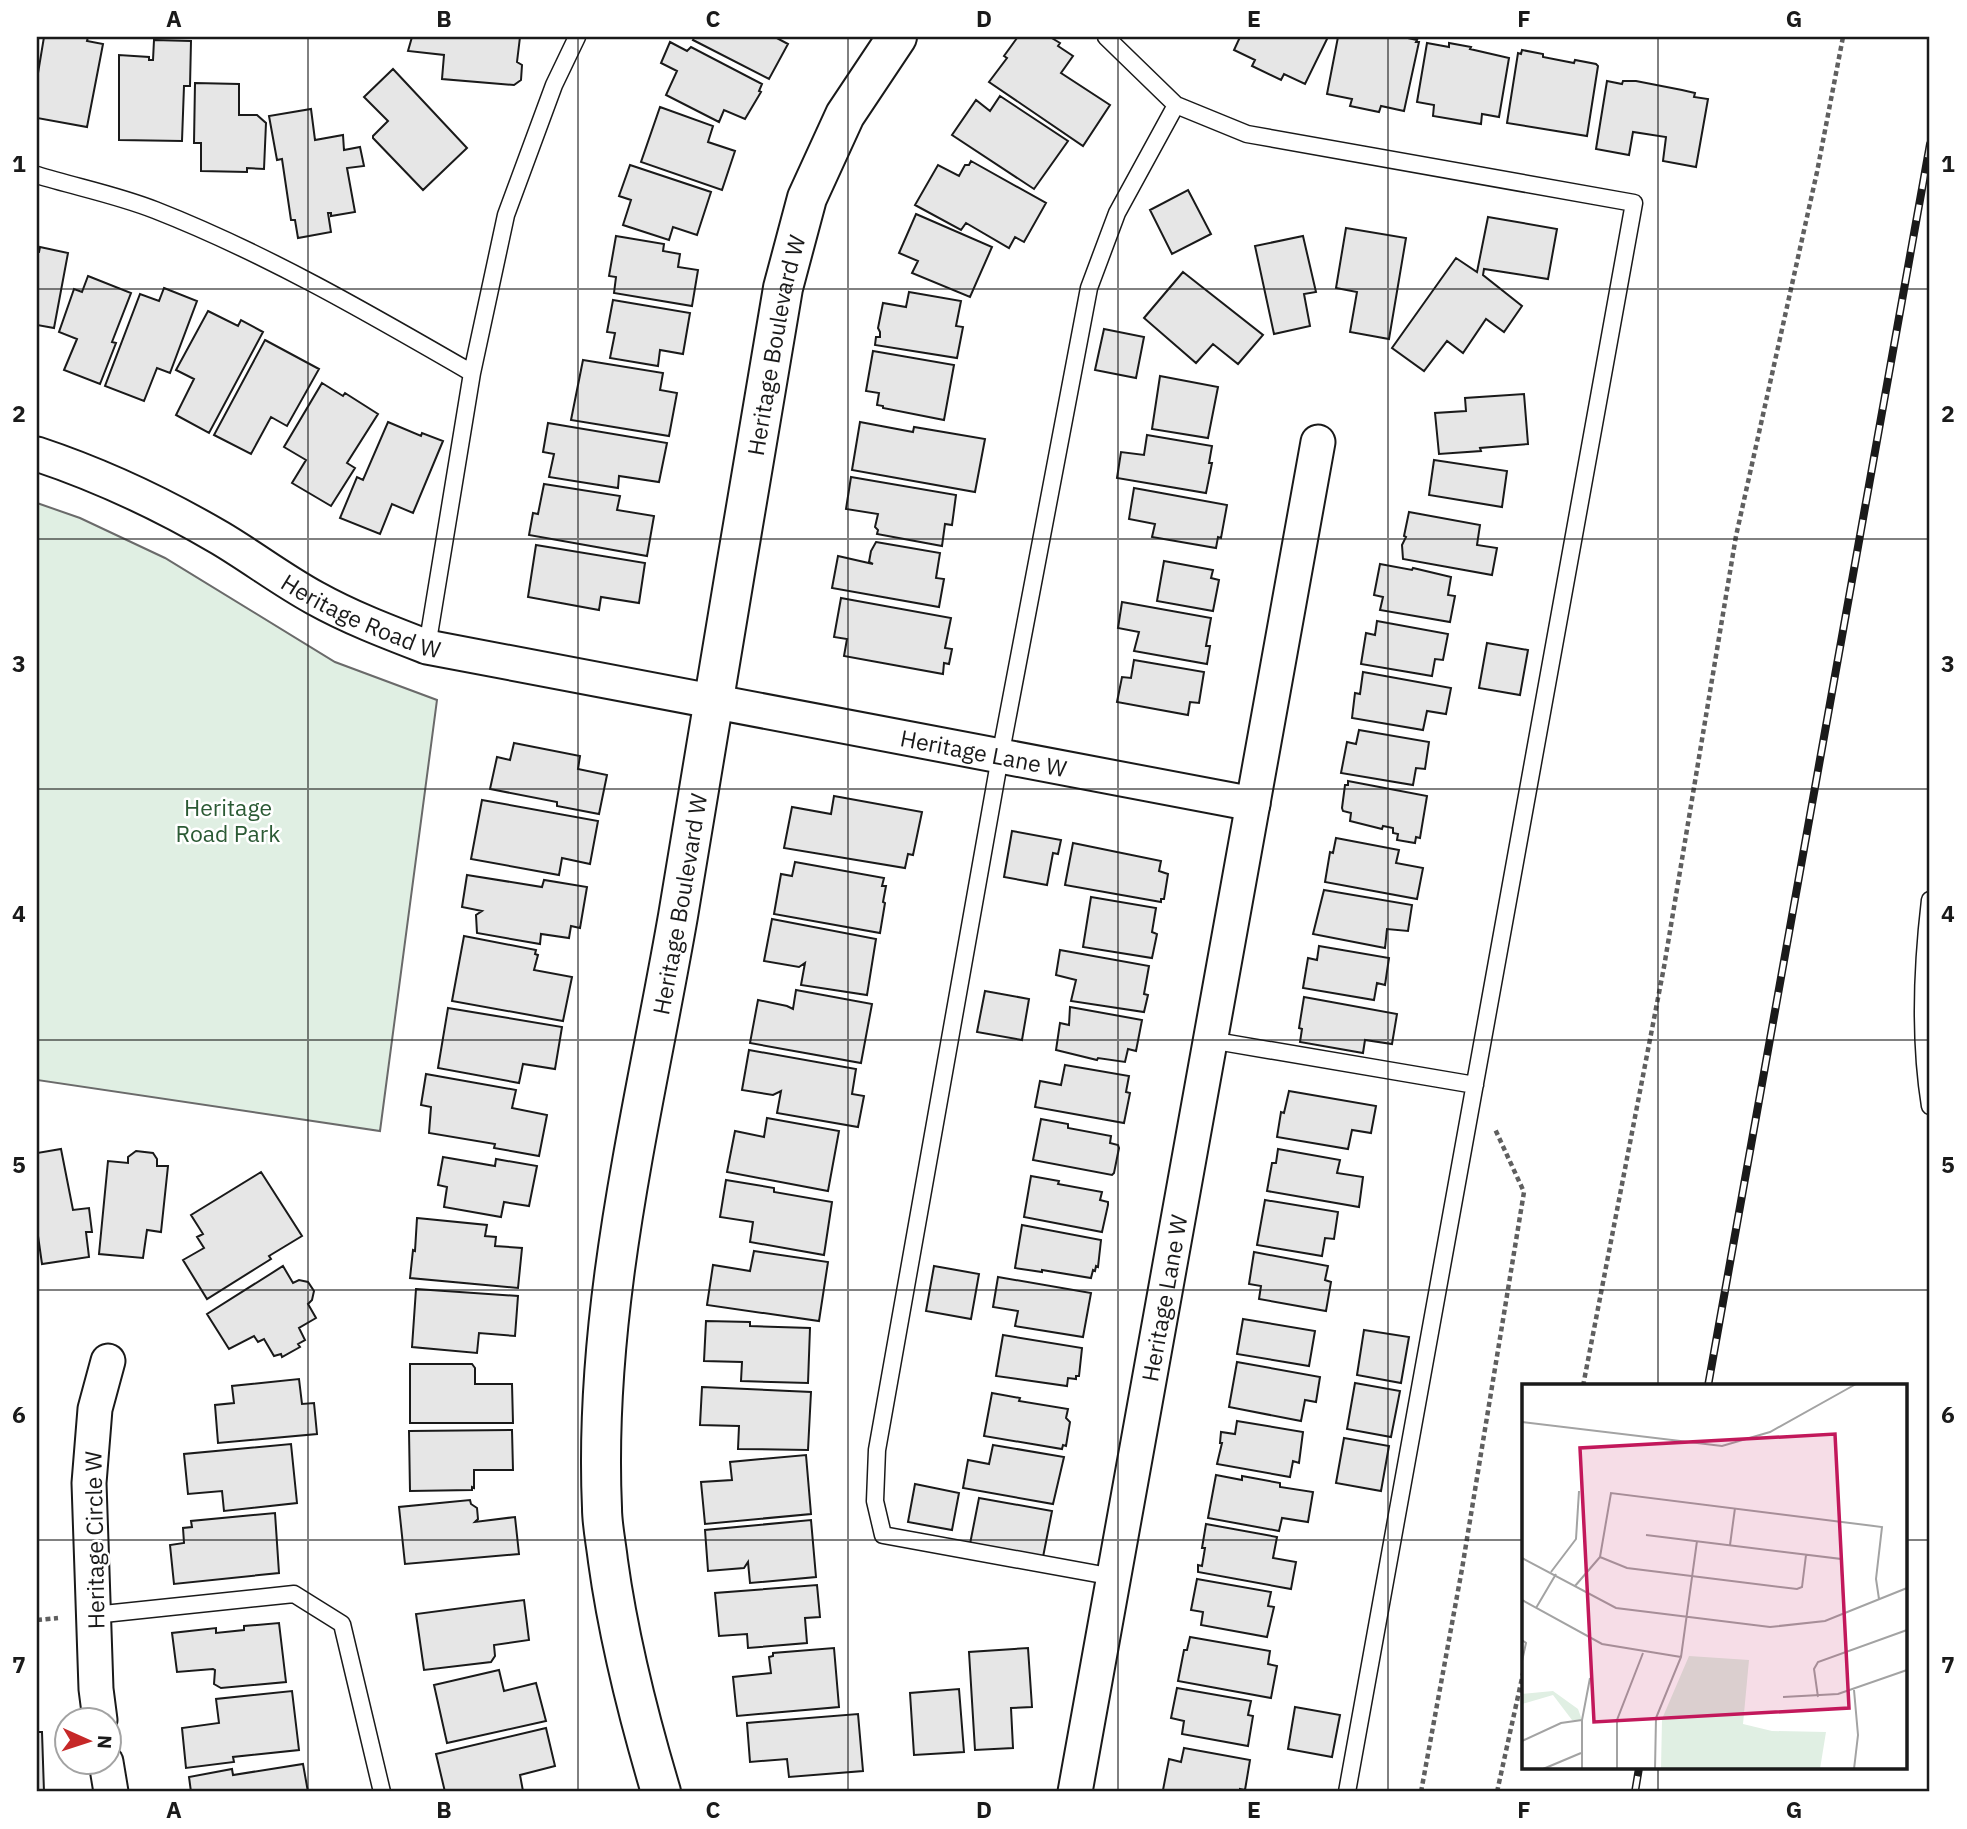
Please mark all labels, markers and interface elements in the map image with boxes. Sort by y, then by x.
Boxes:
text: A [166,3,182,33]
text: B [436,3,452,33]
text: C [706,3,721,33]
text: D [976,3,992,33]
text: E [1247,3,1261,33]
text: F [1517,3,1531,33]
text: G [1786,3,1802,33]
text: 1 [12,148,26,178]
text: 1 [1941,148,1955,178]
street label: Heritage Boulevard W [740,231,812,458]
text: 2 [12,398,26,428]
text: 2 [1941,398,1955,428]
street label: Heritage Road W [276,567,444,664]
text: 3 [12,648,26,678]
text: 3 [1941,648,1955,678]
street label: Heritage Lane W [898,722,1070,783]
street label: Heritage Boulevard W [645,791,713,1017]
park label: Heritage Road Park [176,792,280,848]
text: 4 [12,898,26,928]
text: 4 [1941,898,1955,928]
text: 5 [12,1149,26,1179]
text: 5 [1941,1149,1955,1179]
street label: Heritage Lane W [1134,1212,1194,1384]
inset map [1522,1384,1908,1770]
text: 6 [12,1399,26,1429]
text: 6 [1941,1399,1955,1429]
street label: Heritage Circle W [77,1450,111,1629]
text: 7 [12,1649,26,1679]
text: 7 [1941,1649,1955,1679]
north arrow [52,1706,122,1776]
text: N [93,1734,117,1749]
text: A [166,1794,182,1824]
text: B [436,1794,452,1824]
text: C [706,1794,721,1824]
text: D [976,1794,992,1824]
text: E [1247,1794,1261,1824]
text: F [1517,1794,1531,1824]
text: G [1786,1794,1802,1824]

